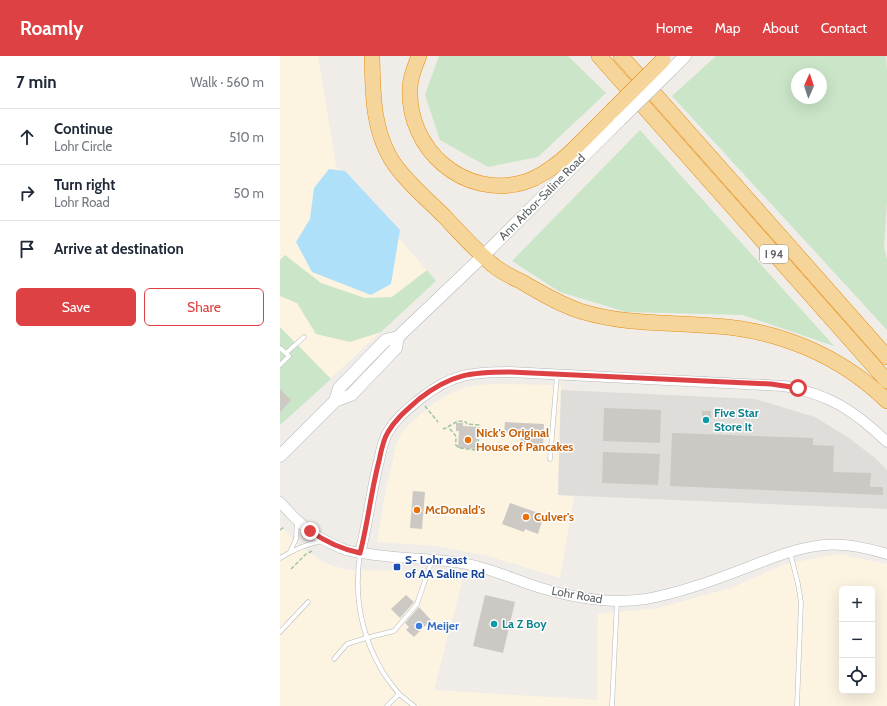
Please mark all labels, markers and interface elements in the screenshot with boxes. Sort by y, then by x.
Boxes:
text: Roamly [20,17,83,40]
text: Home [656,19,693,37]
text: Map [715,19,740,37]
text: About [762,19,799,37]
text: Contact [821,19,867,37]
north arrow [791,68,827,104]
text: 7 min [16,72,57,92]
text: Walk · 560 m [190,74,264,90]
text: Continue [54,120,113,138]
icon: ahead [16,126,38,148]
text: 510 m [229,129,264,145]
text: Lohr Circle [54,138,112,154]
street label: Ann Arbor-Saline Road [495,150,588,243]
text: Turn right [54,176,115,194]
icon: right [16,182,38,204]
text: 50 m [234,185,264,201]
text: Lohr Road [54,194,110,210]
icon: arrive [16,238,38,260]
text: Arrive at destination [54,240,184,258]
road number: I 94 [760,245,788,263]
button: Save [16,288,136,326]
button: Share [144,288,264,326]
route start [789,379,807,397]
place label: Five Star Store It [714,405,759,434]
marker: Five Star Store It [701,415,711,425]
place label: Nick's Original House of Pancakes [476,425,573,454]
marker: Nick's Original House of Pancakes [463,435,473,445]
place label: McDonald's [425,502,485,517]
marker: McDonald's [412,505,422,515]
place label: Culver's [534,509,574,524]
marker: Culver's [521,512,531,522]
route end [301,522,319,540]
place label: S- Lohr east of AA Saline Rd [405,552,485,581]
marker: S- Lohr east of AA Saline Rd [392,562,402,572]
street label: Lohr Road [550,583,604,606]
map controls [839,586,875,694]
button: + [839,586,875,622]
place label: La Z Boy [502,616,547,631]
place label: Meijer [427,618,459,633]
marker: La Z Boy [489,619,499,629]
marker: Meijer [414,621,424,631]
button: − [839,622,875,658]
button: locate [839,658,875,694]

